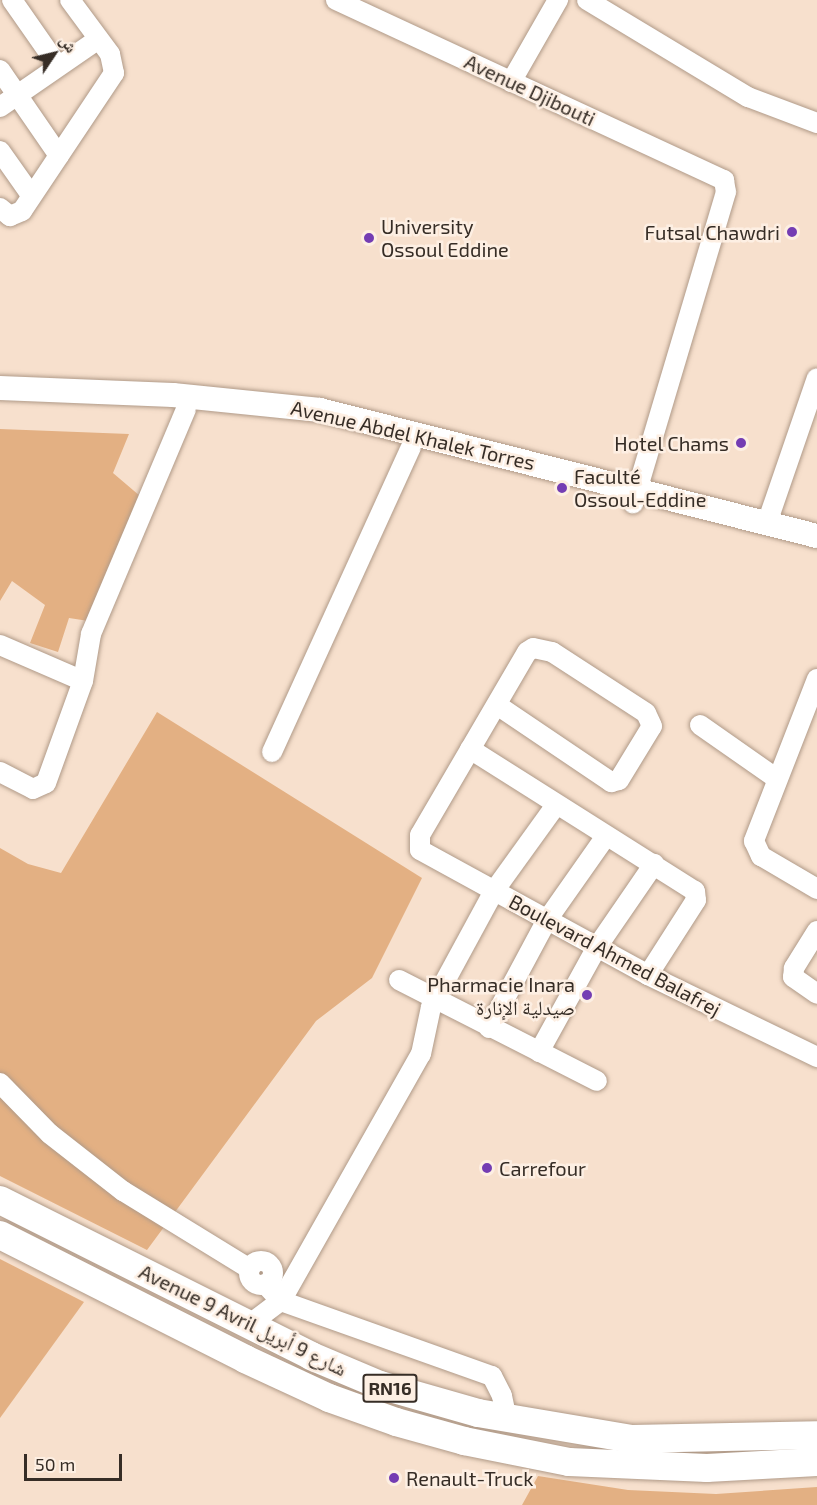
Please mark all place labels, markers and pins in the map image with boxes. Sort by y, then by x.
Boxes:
place label: University Ossoul Eddine [381,214,509,261]
place label: Futsal Chawdri [644,220,780,244]
marker: Futsal Chawdri [785,225,799,239]
marker: University Ossoul Eddine [362,231,376,245]
place label: Hotel Chams [614,431,729,455]
marker: Hotel Chams [734,436,748,450]
place label: Faculté Ossoul-Eddine [574,464,706,511]
marker: Faculté Ossoul-Eddine [555,481,569,495]
place label: Pharmacie Inara صيدلية الإنارة [427,972,575,1019]
marker: Pharmacie Inara صيدلية الإنارة [580,988,594,1002]
place label: Carrefour [499,1156,586,1180]
marker: Carrefour [480,1161,494,1175]
place label: Renault-Truck [406,1466,533,1490]
marker: Renault-Truck [387,1471,401,1485]

